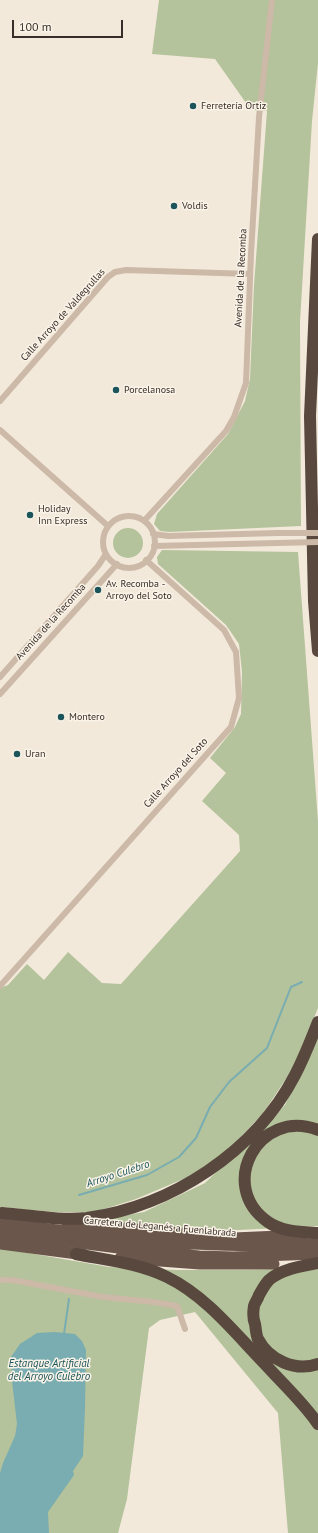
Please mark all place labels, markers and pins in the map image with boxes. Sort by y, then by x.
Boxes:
place label: Ferretería Ortiz [201,100,266,112]
marker: Ferretería Ortiz [188,101,198,111]
place label: Voldis [182,200,208,212]
marker: Voldis [169,201,179,211]
place label: Porcelanosa [124,384,175,396]
marker: Porcelanosa [111,385,121,395]
place label: Holiday Inn Express [38,503,87,526]
marker: Holiday Inn Express [25,510,35,520]
place label: Av. Recomba - Arroyo del Soto [106,578,172,602]
marker: Av. Recomba - Arroyo del Soto [93,585,103,595]
place label: Montero [69,711,105,723]
marker: Montero [56,712,66,722]
place label: Uran [25,748,45,760]
marker: Uran [12,749,22,759]

